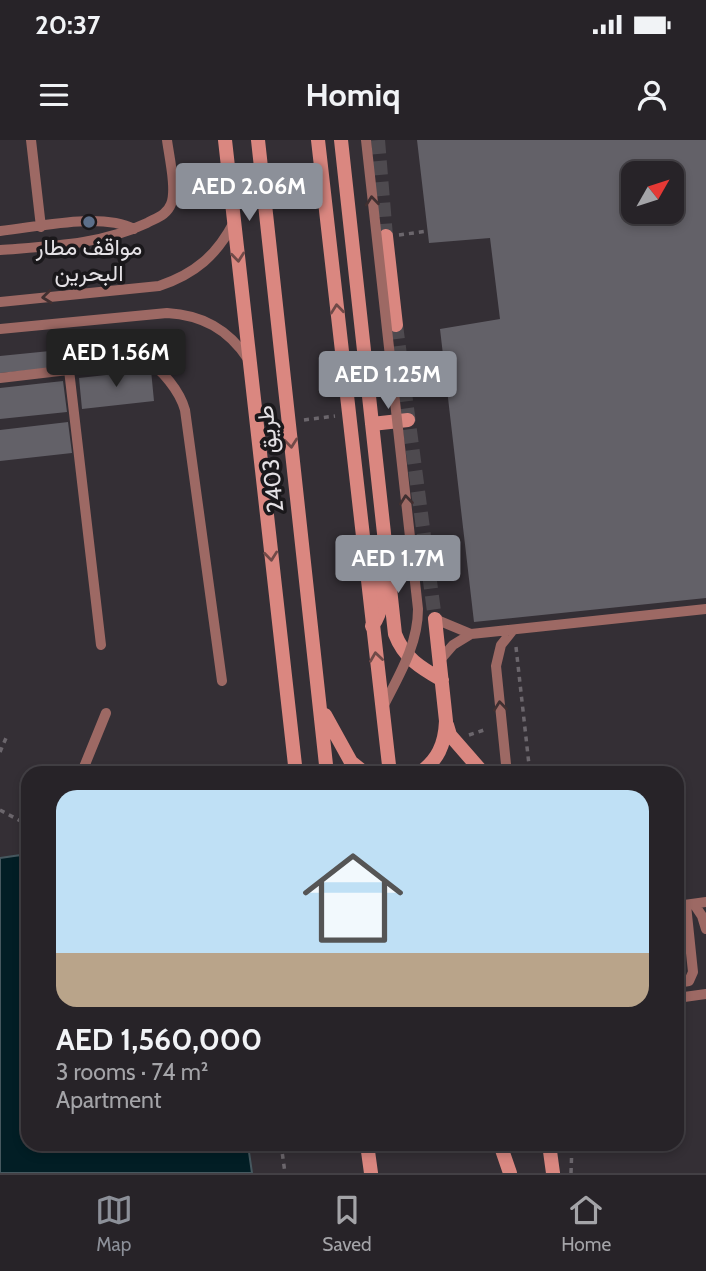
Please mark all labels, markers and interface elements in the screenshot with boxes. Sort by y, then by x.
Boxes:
text: 20:37 [35,9,100,41]
text: Homiq [306,75,400,114]
icon: menu [35,76,73,114]
icon: person [633,76,671,114]
north arrow [621,161,684,224]
map controls [621,161,684,224]
pin: AED 2.06M [169,164,329,223]
text: AED 2.06M [192,172,306,200]
one-way arrow [365,195,380,207]
marker: مواقف مطار البحرين [81,214,97,230]
place label: مواقف مطار البحرين [35,233,142,288]
one-way arrow [230,251,245,262]
one-way arrow [41,289,52,304]
one-way arrow [329,303,344,315]
pin: AED 1.56M [36,330,196,389]
text: AED 1.56M [62,338,170,366]
pin: AED 1.25M [308,352,468,411]
text: AED 1.25M [335,360,441,388]
street label: طريق 2403 [250,404,291,514]
one-way arrow [283,438,298,449]
one-way arrow [399,495,414,506]
pin: AED 1.7M [326,536,470,595]
text: AED 1.7M [351,544,445,572]
one-way arrow [263,551,278,562]
one-way arrow [369,651,384,663]
one-way arrow [493,700,508,711]
icon: home [290,835,416,961]
text: AED 1,560,000 [56,1021,262,1058]
text: 3 rooms · 74 m² [56,1058,208,1086]
text: Apartment [56,1086,161,1114]
tab: Map [95,1191,133,1256]
tab: Saved [322,1191,372,1256]
tab: Home [561,1191,611,1256]

